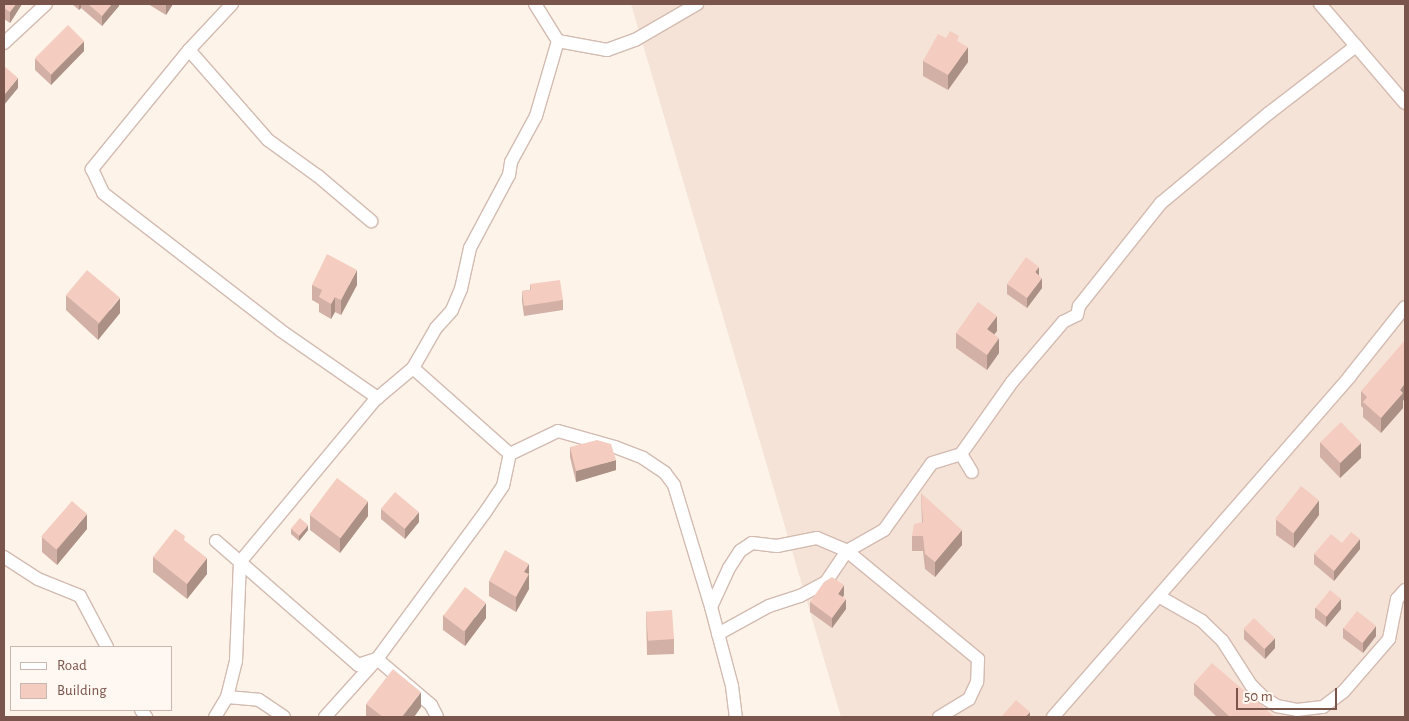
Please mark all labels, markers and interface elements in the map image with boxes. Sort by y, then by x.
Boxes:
legend [10,646,172,711]
text: Road [57,658,87,673]
scale bar [1239,678,1340,710]
text: Building [57,683,107,698]
text: 50 m [1244,689,1273,704]

